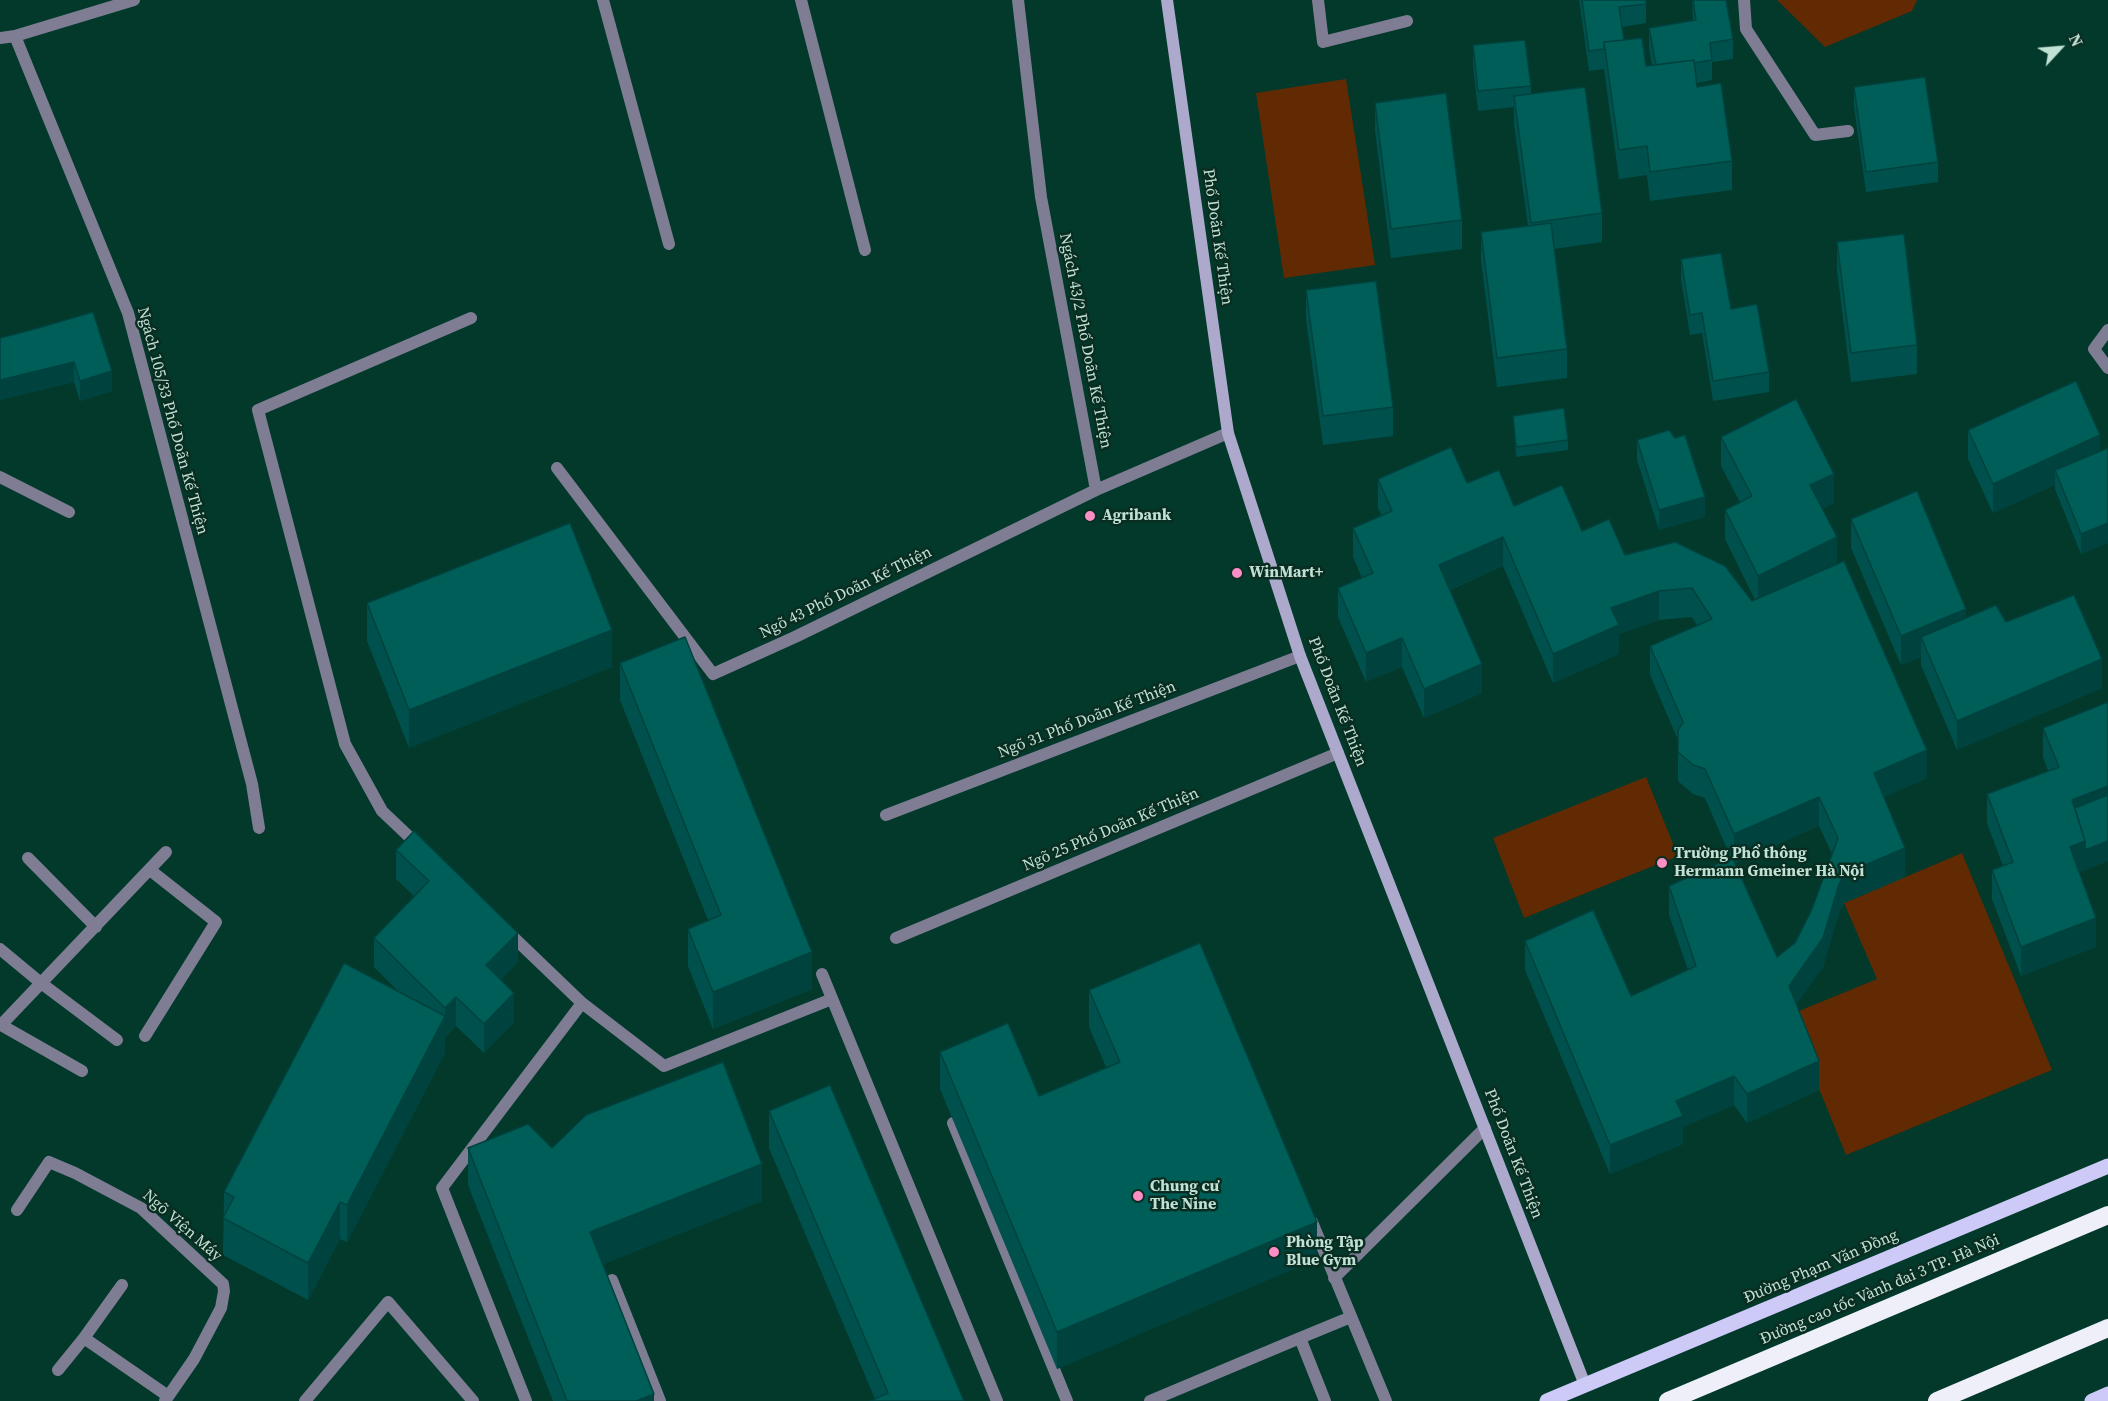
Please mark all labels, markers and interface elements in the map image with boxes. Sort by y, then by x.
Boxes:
north arrow [2030,18,2090,78]
text: N [2064,30,2089,50]
street label: Phố Doãn Kế Thiện [1198,168,1236,306]
street label: Ngách 43/2 Phố Doãn Kế Thiện [1055,232,1115,450]
street label: Ngách 105/33 Phố Doãn Kế Thiện [132,305,212,537]
place label: Agribank [1102,506,1171,526]
marker: Agribank [1083,509,1097,523]
street label: Ngõ 43 Phố Doãn Kế Thiện [757,543,935,643]
place label: WinMart+ [1249,563,1324,583]
marker: WinMart+ [1230,566,1244,580]
street label: Phố Doãn Kế Thiện [1303,634,1371,770]
street label: Ngõ 31 Phố Doãn Kế Thiện [995,677,1179,763]
street label: Ngõ 25 Phố Doãn Kế Thiện [1020,784,1202,876]
place label: Trường Phổ thông Hermann Gmeiner Hà Nội [1674,844,1864,882]
marker: Trường Phổ thông Hermann Gmeiner Hà Nội [1655,856,1669,870]
street label: Phố Doãn Kế Thiện [1479,1086,1547,1222]
place label: Chung cư The Nine [1150,1177,1219,1215]
street label: Ngõ Viện Máy [138,1186,226,1266]
marker: Chung cư The Nine [1131,1189,1145,1203]
street label: Đường Phạm Văn Đồng [1741,1226,1901,1308]
street label: Đường cao tốc Vành đai 3 TP. Hà Nội [1757,1231,2003,1349]
place label: Phòng Tập Blue Gym [1286,1233,1364,1271]
marker: Phòng Tập Blue Gym [1267,1245,1281,1259]

